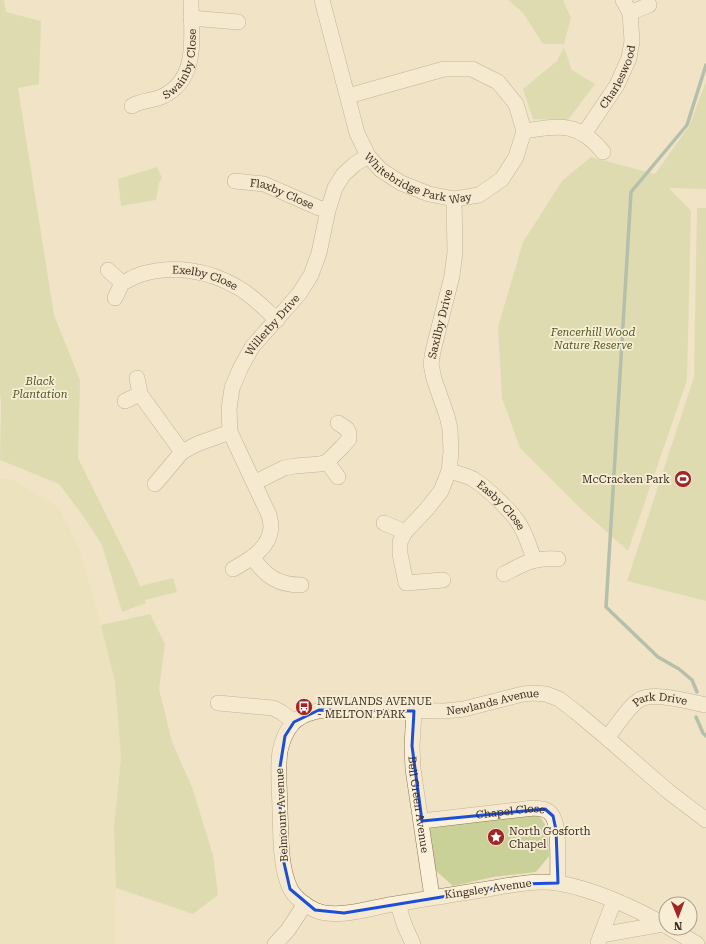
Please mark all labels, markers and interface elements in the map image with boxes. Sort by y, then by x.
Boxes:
street label: Swainby Close [160,29,198,102]
street label: Charleswood [597,44,638,111]
street label: Whitebridge Park Way [362,150,473,206]
street label: Flaxby Close [249,176,316,211]
street label: Exelby Close [172,263,240,293]
street label: Saxilby Drive [425,288,455,360]
street label: Willerby Drive [242,291,302,358]
park label: Fencerhill Wood Nature Reserve [550,326,635,352]
park label: Black Plantation [11,375,68,401]
sports icon: McCracken Park [673,469,693,489]
place label: McCracken Park [582,473,670,486]
street label: Easby Close [474,478,528,532]
street label: Newlands Avenue [446,687,540,717]
street label: Park Drive [630,690,689,709]
place label: NEWLANDS AVENUE - MELTON PARK [317,695,432,721]
bus stop icon: NEWLANDS AVENUE - MELTON PARK [294,697,314,717]
street label: Bell Green Avenue [406,756,432,854]
street label: Belmount Avenue [273,768,291,862]
street label: Chapel Close [475,802,546,821]
place label: North Gosforth Chapel [509,825,591,851]
place icon: North Gosforth Chapel [486,827,506,847]
street label: Kingsley Avenue [443,876,533,902]
north arrow [658,896,698,936]
text: N [673,919,683,932]

